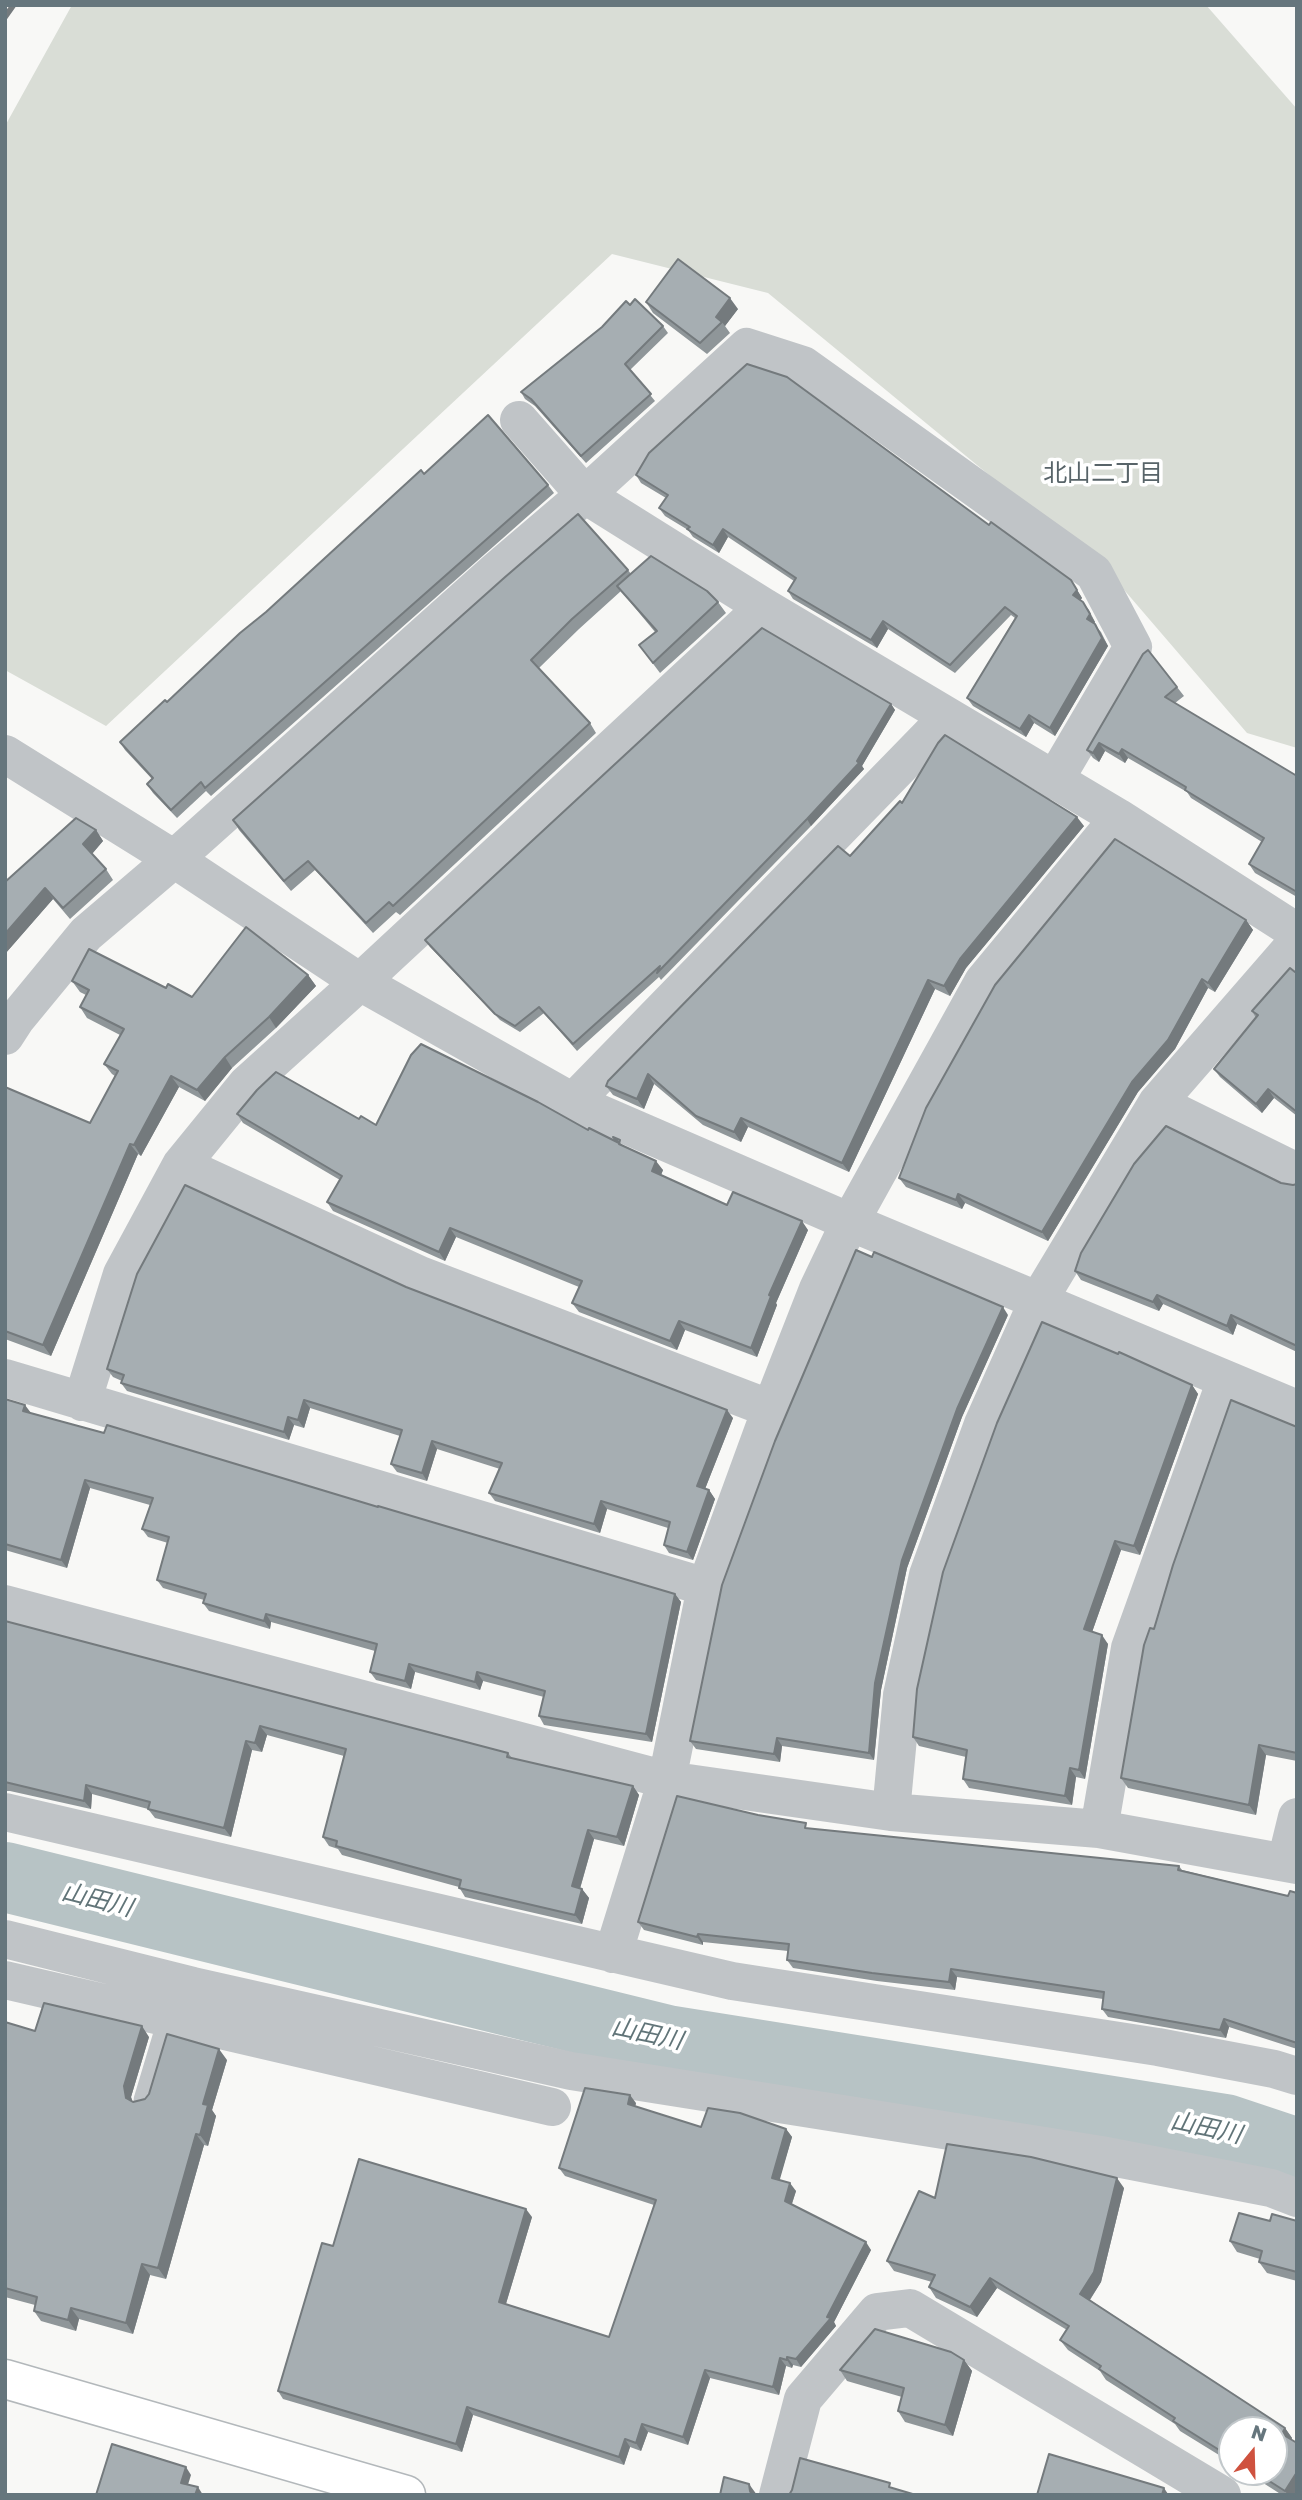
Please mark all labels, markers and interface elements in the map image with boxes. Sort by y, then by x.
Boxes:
district label: 北山二丁目 [1043,459,1163,487]
water label: 山田川 [59,1877,135,1923]
water label: 山田川 [609,2012,685,2056]
water label: 山田川 [1168,2106,1244,2150]
north arrow [1218,2416,1288,2486]
text: N [1249,2419,1270,2446]

